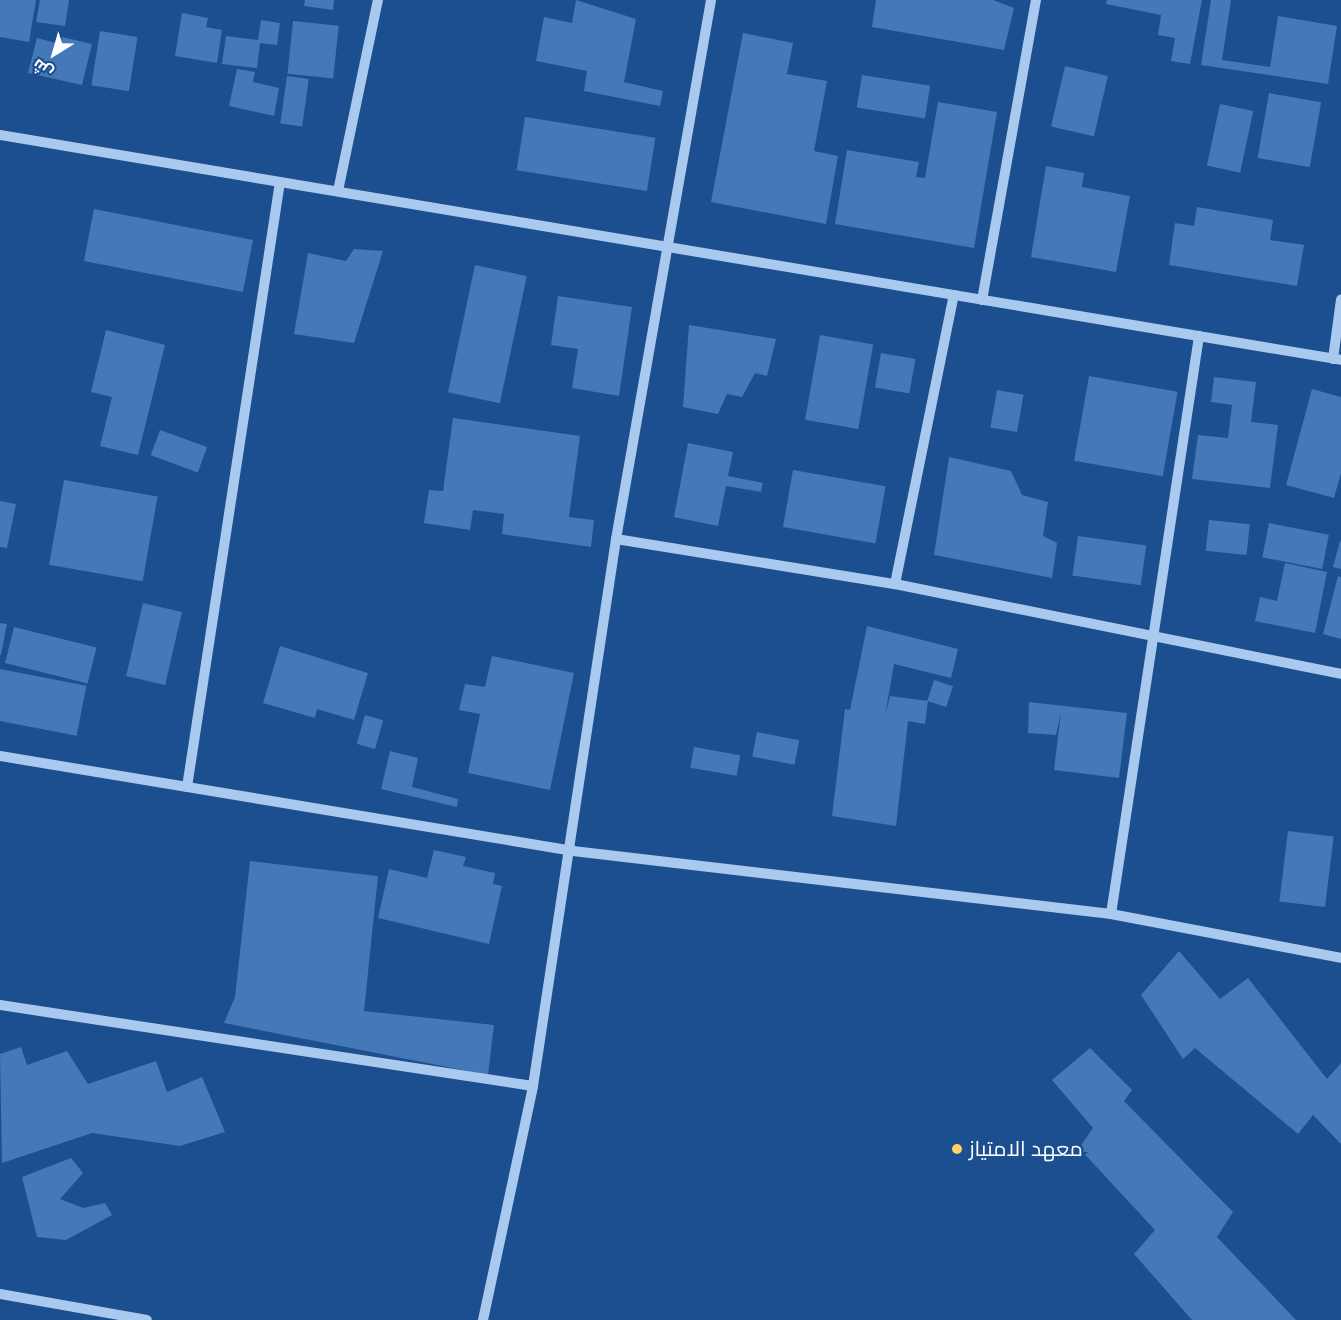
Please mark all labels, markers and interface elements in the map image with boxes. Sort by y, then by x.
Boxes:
north arrow [24,24,84,84]
text: ش [29,55,57,83]
place label: معهد الامتياز [969,1136,1083,1162]
marker: معهد الامتياز [950,1142,964,1156]

